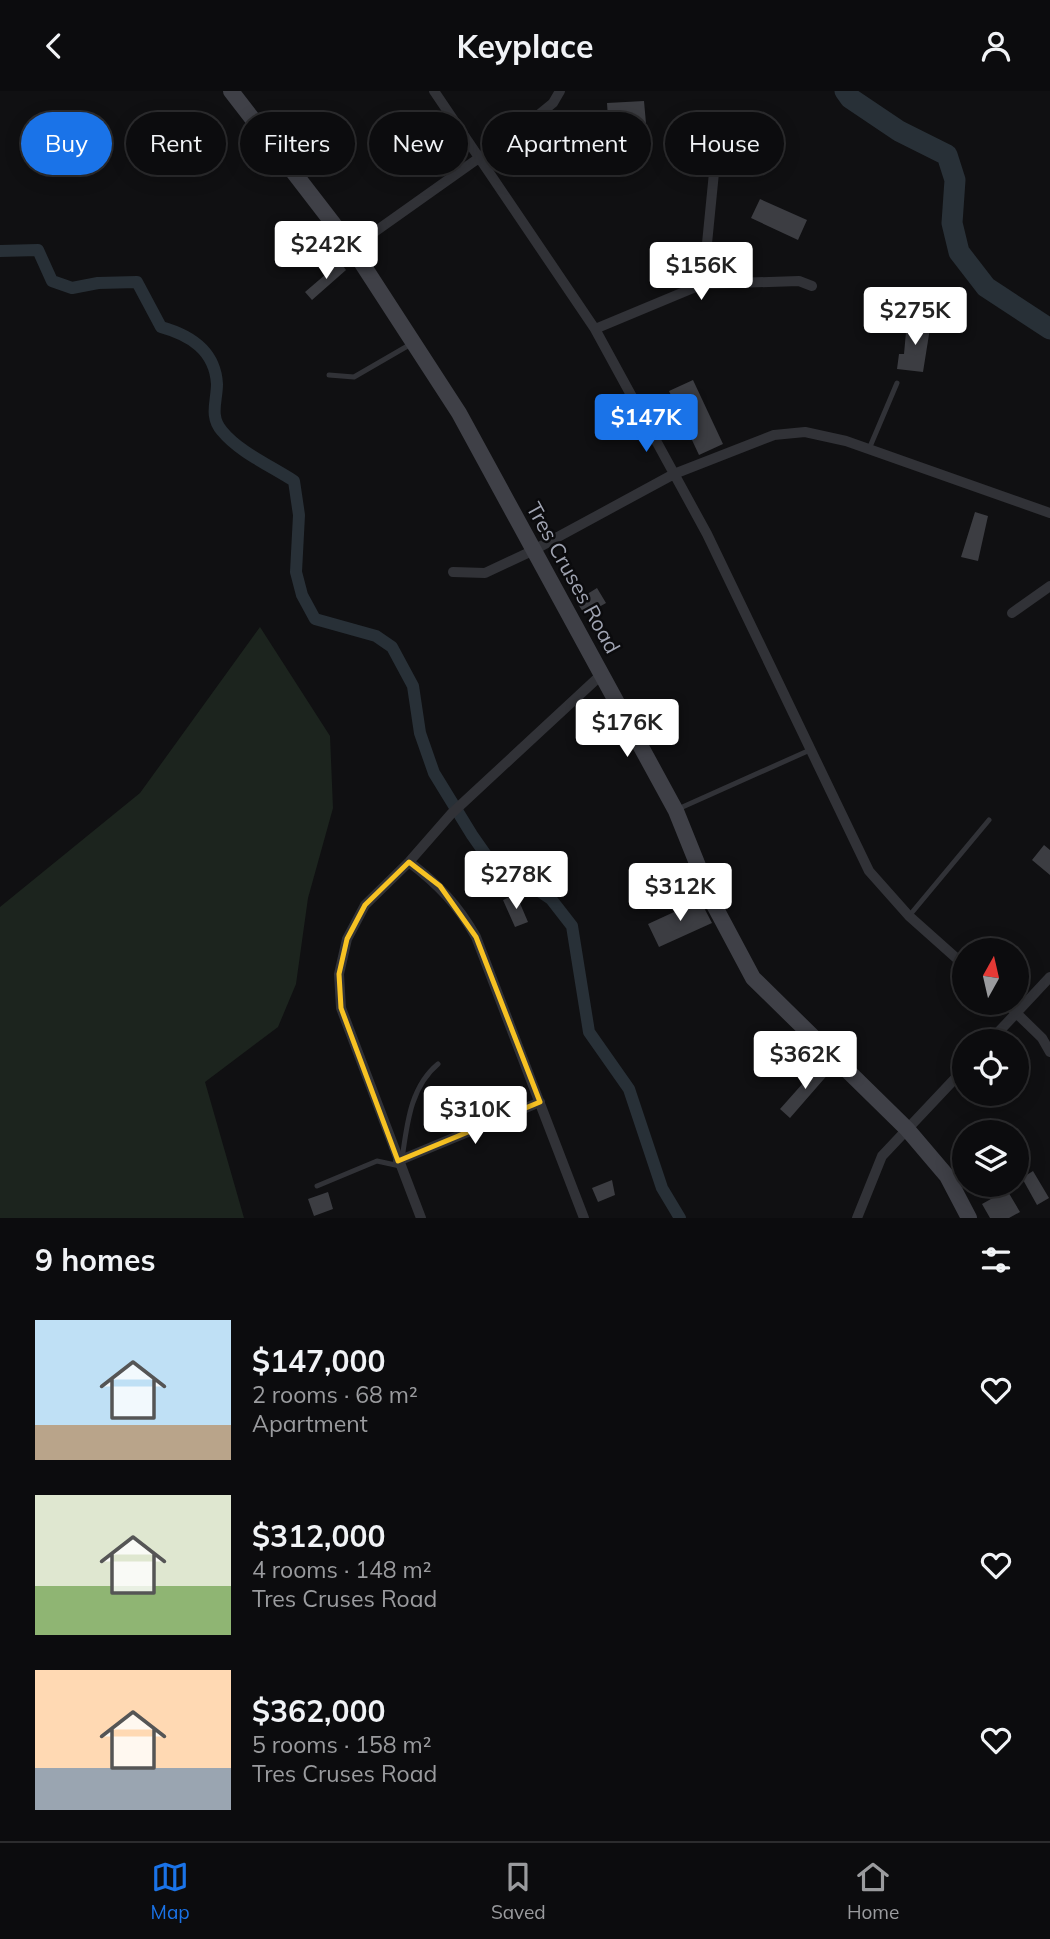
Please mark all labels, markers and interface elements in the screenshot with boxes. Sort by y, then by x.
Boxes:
text: Keyplace [457,26,593,66]
icon: back [35,27,73,65]
icon: person [977,27,1015,65]
chip: Buy [21,112,112,175]
chip: Rent [126,112,226,175]
chip: Filters [240,112,355,175]
chip: New [369,112,468,175]
chip: Apartment [482,112,651,175]
chip: House [665,112,784,175]
pin: $242K [277,221,375,281]
text: $242K [291,229,361,258]
pin: $156K [652,243,750,302]
text: $156K [666,250,736,279]
pin: $275K [866,287,964,347]
text: $275K [880,295,950,324]
pin: $147K [597,395,695,454]
text: $147K [611,402,681,431]
street label: Tres Cruses Road [521,497,626,658]
pin: $176K [578,699,676,759]
text: $176K [592,707,662,736]
pin: $278K [467,851,565,911]
text: $278K [481,859,551,888]
pin: $312K [631,863,729,923]
text: $312K [645,871,715,900]
north arrow [952,938,1029,1015]
map controls [952,938,1029,1197]
button: locate [952,1029,1029,1106]
pin: $362K [756,1031,854,1091]
text: $362K [770,1039,840,1068]
pin: $310K [426,1087,524,1146]
text: $310K [440,1094,510,1123]
button: layers [952,1120,1029,1197]
text: 9 homes [35,1241,156,1279]
icon: filters [977,1241,1015,1279]
text: $147,000 [252,1342,385,1380]
icon: home [91,1348,175,1432]
icon: heart [977,1371,1015,1409]
text: 2 rooms · 68 m² [252,1380,418,1409]
text: Apartment [252,1409,368,1438]
text: $312,000 [252,1517,385,1555]
icon: home [91,1523,175,1607]
icon: heart [977,1546,1015,1584]
text: 4 rooms · 148 m² [252,1555,432,1584]
text: Tres Cruses Road [252,1584,437,1613]
text: $362,000 [252,1692,385,1730]
icon: home [91,1698,175,1782]
icon: heart [977,1721,1015,1759]
text: 5 rooms · 158 m² [252,1730,432,1759]
text: Tres Cruses Road [252,1759,437,1788]
tab: Map [151,1858,190,1924]
tab: Saved [491,1858,546,1924]
tab: Home [847,1858,899,1924]

